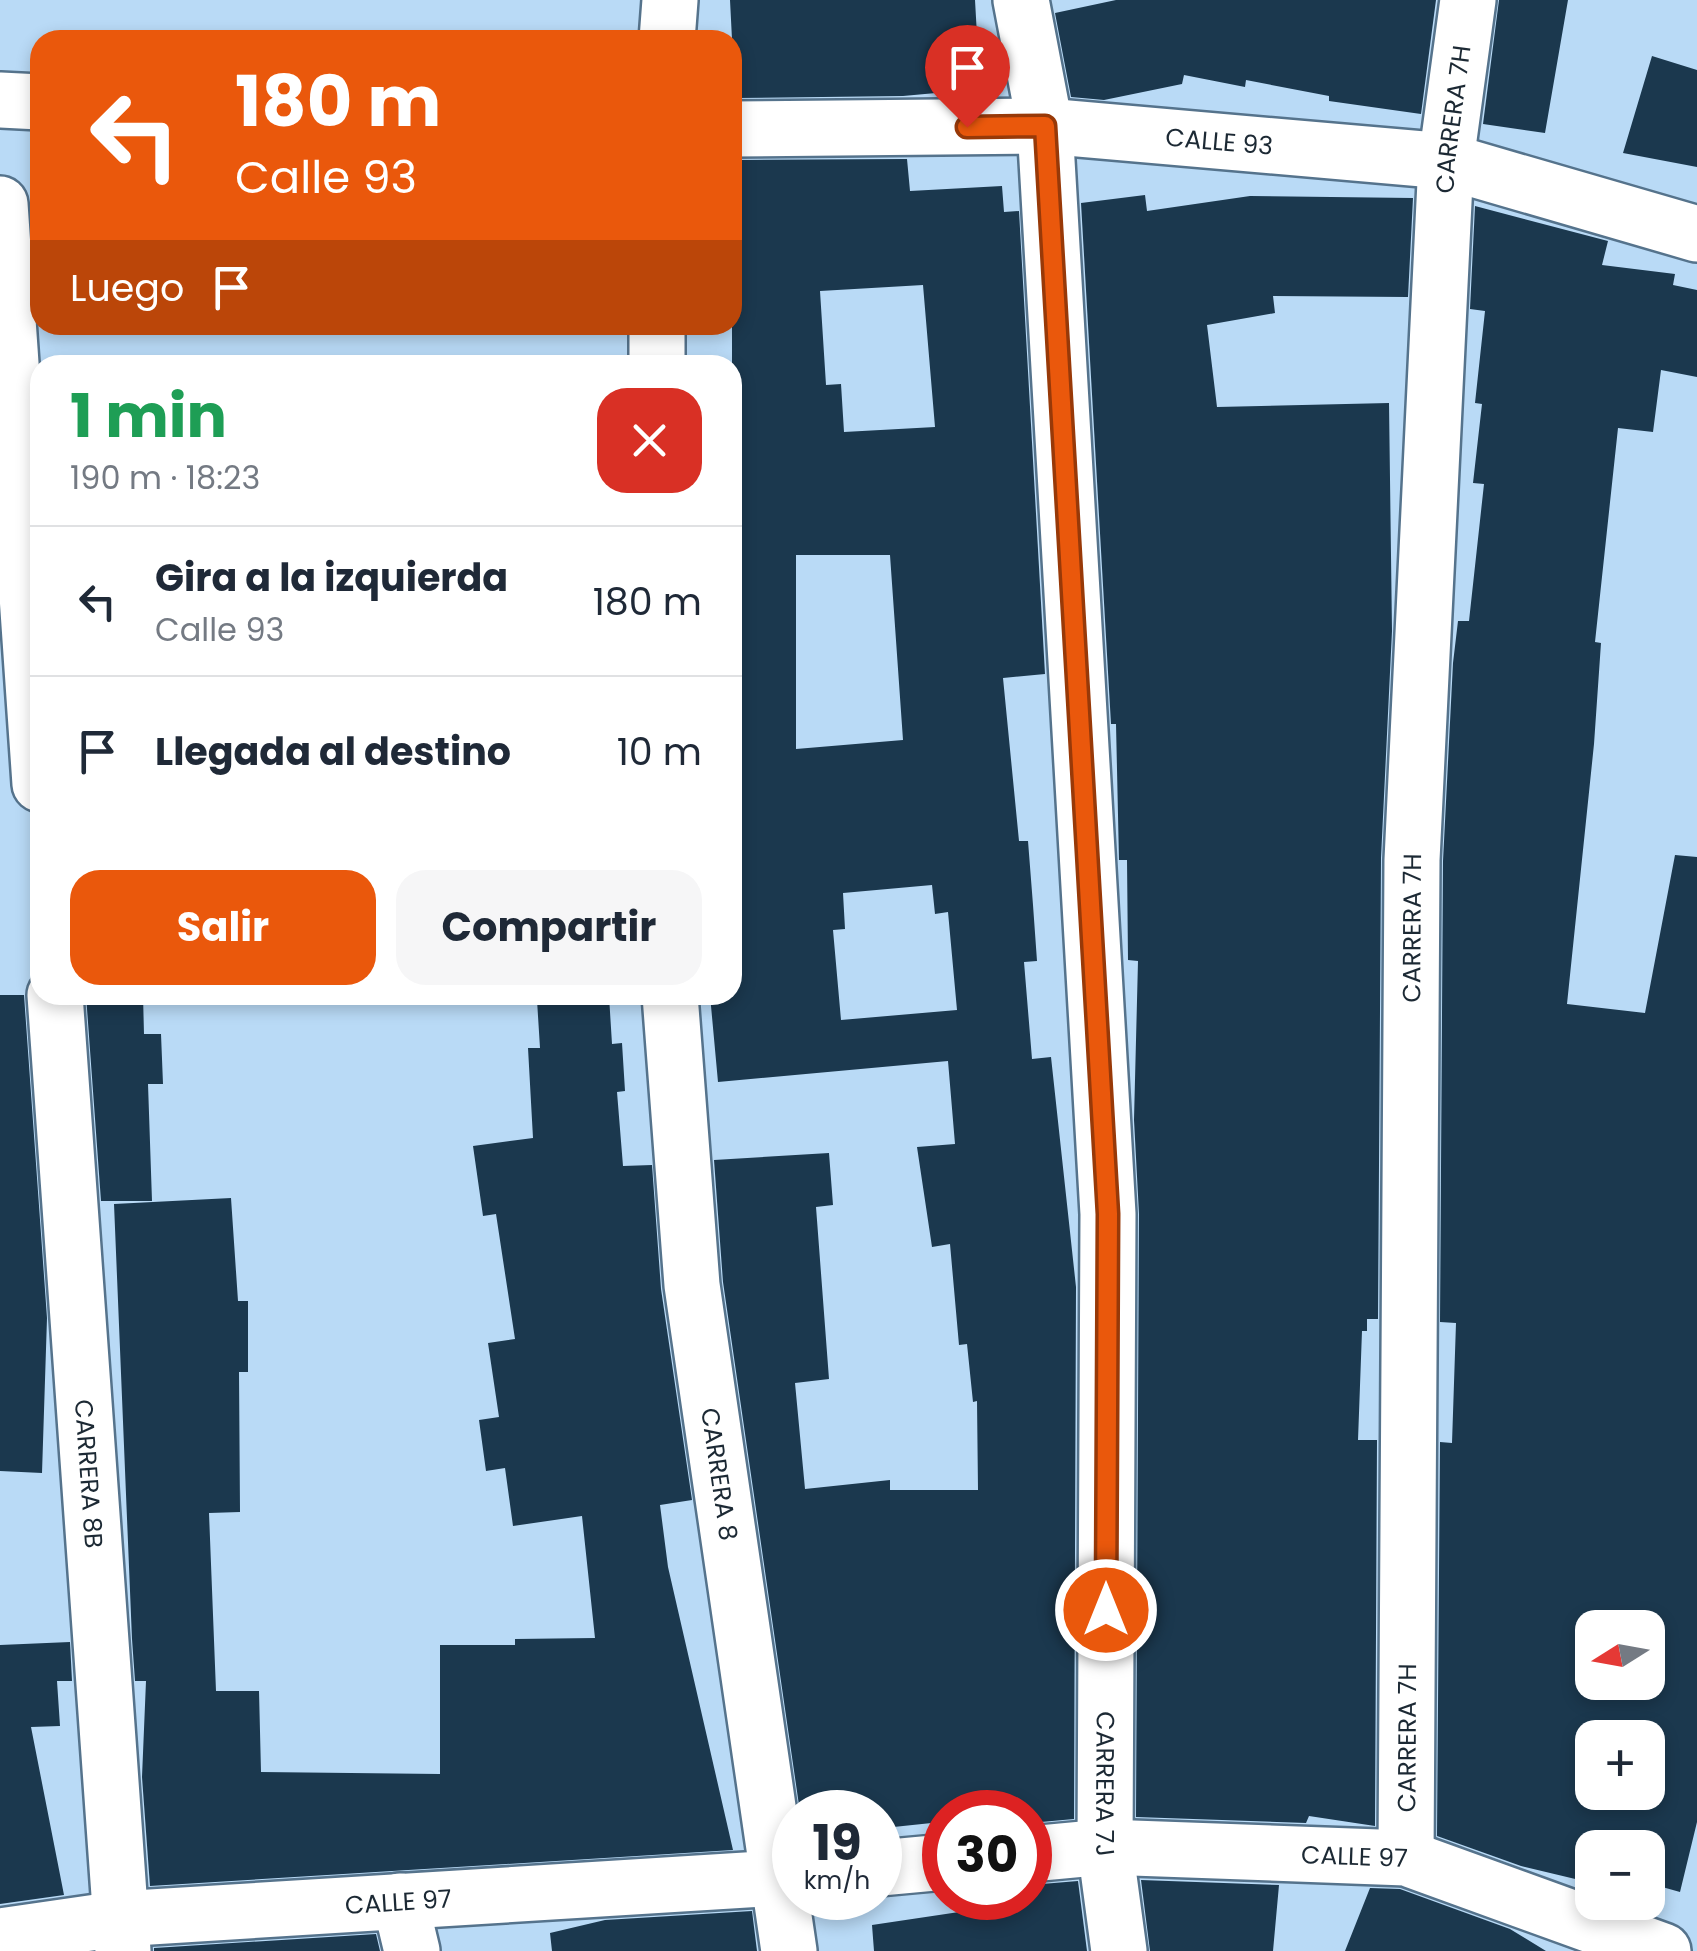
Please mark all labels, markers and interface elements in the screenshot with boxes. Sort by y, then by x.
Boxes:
pin [925,25,1010,128]
icon: arrive [940,40,995,95]
street label: CARRERA 7H [1427,43,1479,194]
text: 180 m [235,52,441,151]
icon: left [70,70,200,200]
street label: CALLE 93 [1164,119,1275,163]
text: Calle 93 [235,146,417,209]
icon: arrive [204,260,259,315]
text: Luego [70,261,184,314]
text: 1 min [70,374,227,458]
button: close [597,388,702,493]
text: 190 m · 18:23 [70,455,260,500]
text: Gira a la izquierda [155,551,508,604]
icon: left [70,574,125,629]
text: 180 m [593,575,702,628]
text: Calle 93 [155,607,284,652]
icon: arrive [70,724,125,779]
text: Llegada al destino [155,725,511,778]
text: 10 m [617,725,702,778]
street label: CARRERA 7H [1394,853,1430,1003]
button: Salir [70,870,376,985]
button: Compartir [396,870,702,985]
street label: CARRERA 8B [66,1398,112,1549]
street label: CARRERA 8 [693,1405,747,1543]
position arrow [1054,1558,1158,1662]
north arrow [1575,1610,1665,1700]
map controls [1575,1610,1665,1920]
street label: CARRERA 7H [1389,1663,1425,1813]
street label: CARRERA 7J [1087,1711,1124,1859]
button: + [1575,1720,1665,1810]
speed limit sign: 30 [922,1790,1052,1920]
text: 19 [812,1807,862,1878]
button: − [1575,1830,1665,1920]
street label: CALLE 97 [1301,1837,1408,1876]
text: km/h [804,1863,870,1898]
street label: CALLE 97 [344,1881,453,1922]

